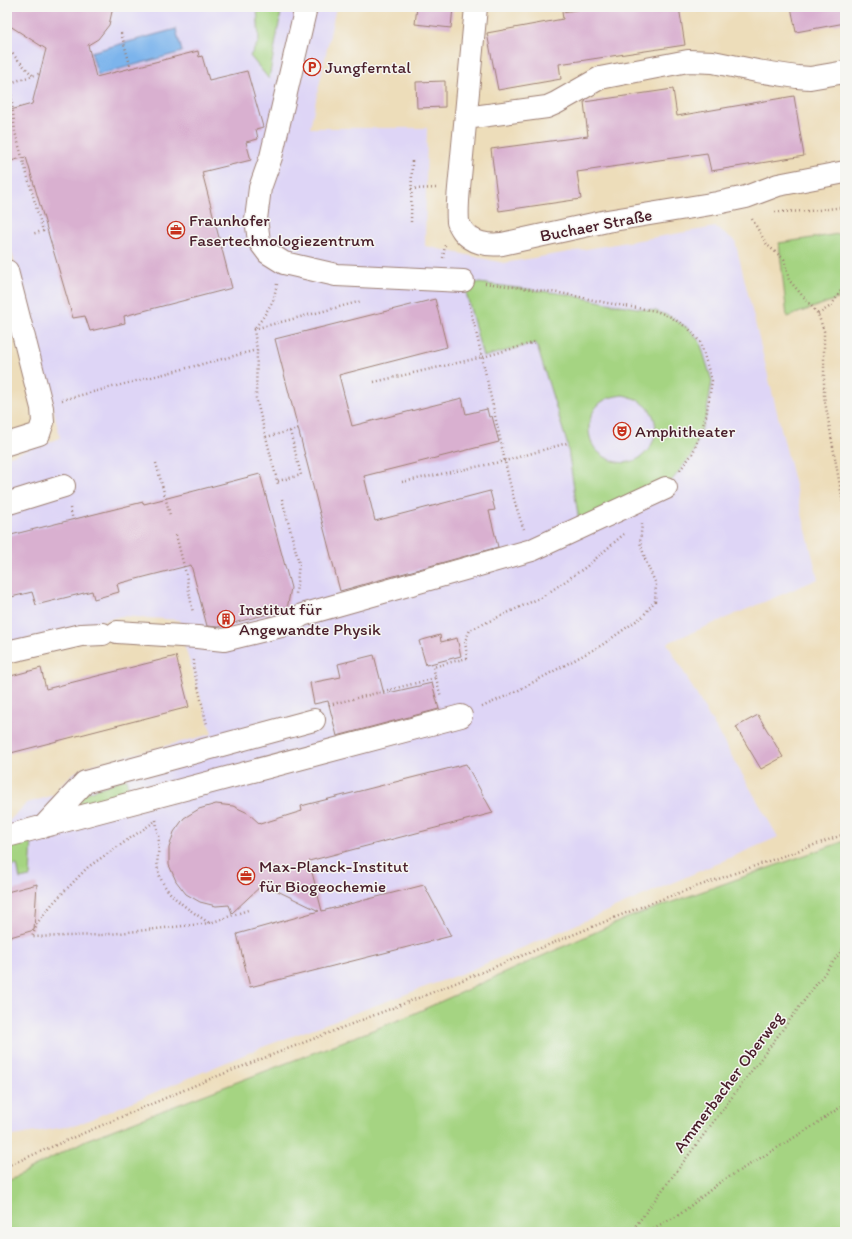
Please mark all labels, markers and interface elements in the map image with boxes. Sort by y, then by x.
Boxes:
parking icon: Jungferntal [302,57,322,77]
place label: Jungferntal [325,57,411,77]
street label: Buchaer Straße [538,204,654,246]
place label: Fraunhofer Fasertechnologiezentrum [189,210,375,250]
office icon: Fraunhofer Fasertechnologiezentrum [166,220,186,240]
theatre icon: Amphitheater [612,421,632,441]
place label: Amphitheater [635,421,735,441]
place label: Institut für Angewandte Physik [239,599,381,639]
building icon: Institut für Angewandte Physik [216,609,236,629]
place label: Max-Planck-Institut für Biogeochemie [259,856,409,896]
office icon: Max-Planck-Institut für Biogeochemie [236,866,256,886]
street label: Ammerbacher Oberweg [669,1008,788,1156]

